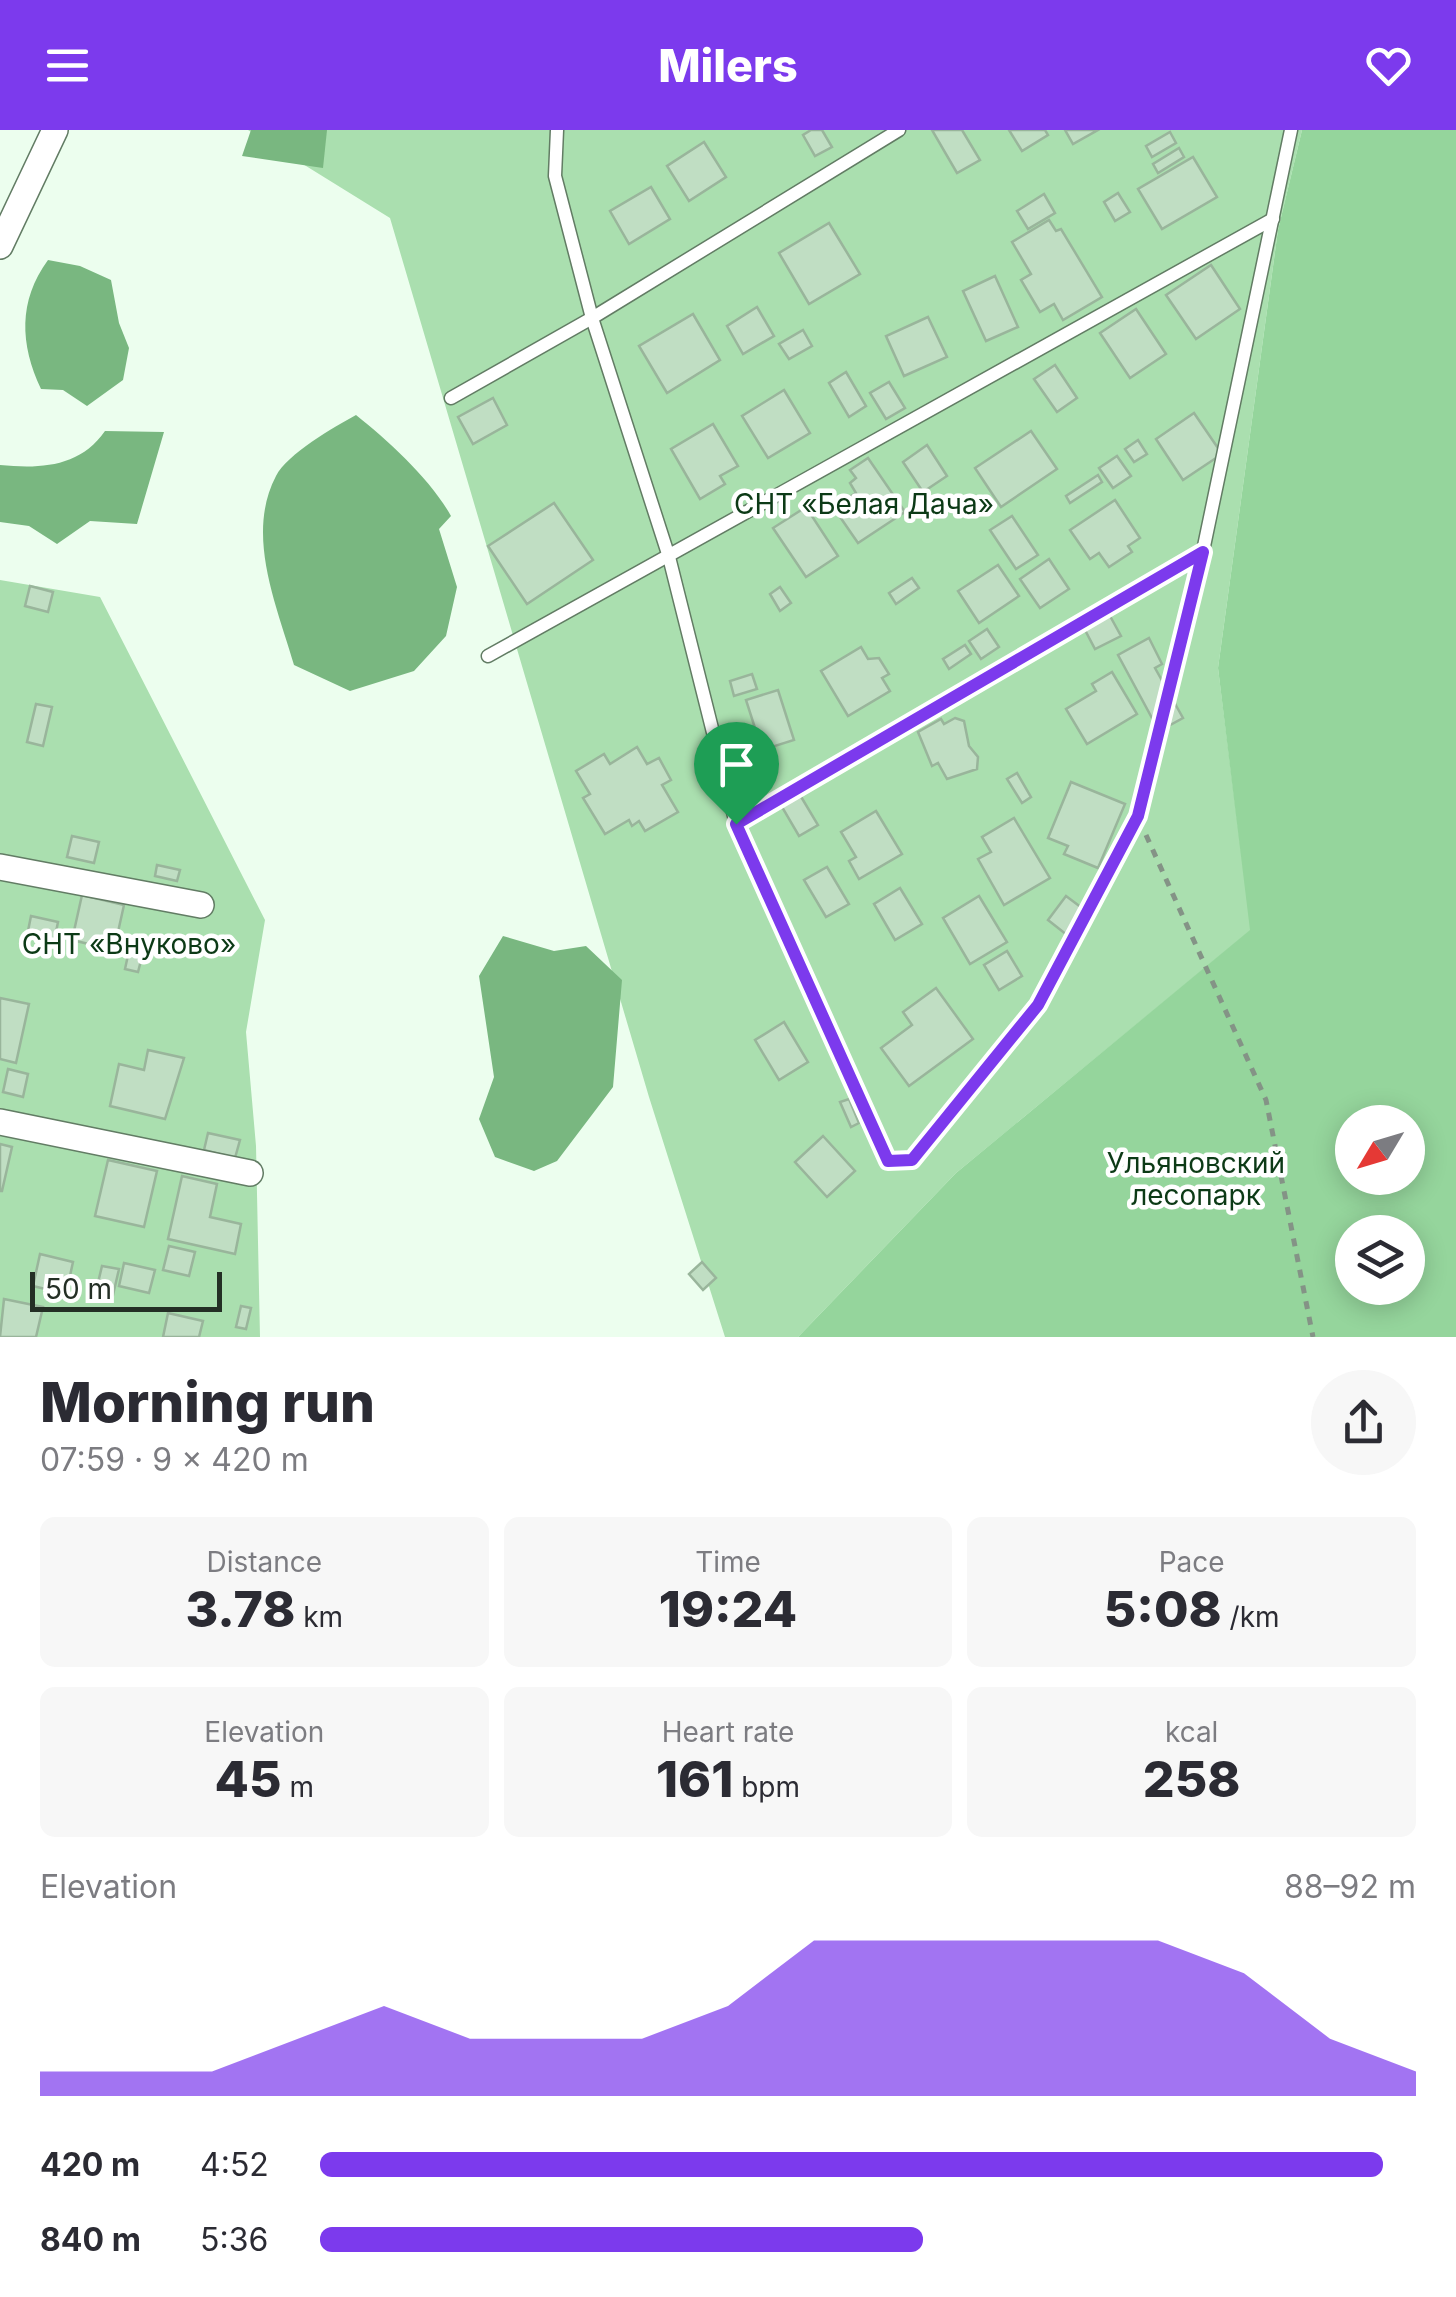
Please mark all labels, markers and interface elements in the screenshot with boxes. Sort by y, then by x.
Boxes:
icon: menu [40,38,95,93]
text: Milers [658,38,798,93]
icon: heart [1361,38,1416,93]
park label: СНТ «Белая Дача» [734,487,994,521]
pin [694,722,779,825]
icon: arrive [709,737,764,792]
park label: СНТ «Внуково» [22,927,236,961]
north arrow [1335,1105,1425,1195]
map controls [1335,1105,1425,1305]
park label: Ульяновский лесопарк [1107,1146,1285,1212]
button: layers [1335,1215,1425,1305]
scale bar [30,1267,222,1312]
text: 50 m [45,1272,112,1306]
text: Morning run [40,1369,375,1435]
button: share [1311,1370,1416,1475]
text: 07:59 · 9 × 420 m [40,1440,309,1479]
text: Distance [207,1545,322,1579]
text: Time [695,1545,761,1579]
text: Pace [1159,1545,1225,1579]
text: 3.78 [186,1579,295,1639]
text: 19:24 [659,1579,797,1639]
text: 5:08 [1104,1579,1222,1639]
text: km [295,1600,343,1634]
text: /km [1222,1600,1280,1634]
text: Elevation [204,1715,324,1749]
text: Heart rate [662,1715,794,1749]
text: kcal [1165,1715,1218,1749]
text: 45 [215,1749,282,1809]
text: 161 [656,1749,733,1809]
text: 258 [1143,1749,1241,1809]
text: m [282,1770,314,1804]
text: bpm [733,1770,800,1804]
text: Elevation [40,1867,177,1906]
text: 88–92 m [1284,1867,1416,1906]
text: 420 m [40,2145,140,2184]
text: 4:52 [200,2145,269,2184]
text: 840 m [40,2220,141,2259]
text: 5:36 [200,2220,268,2259]

